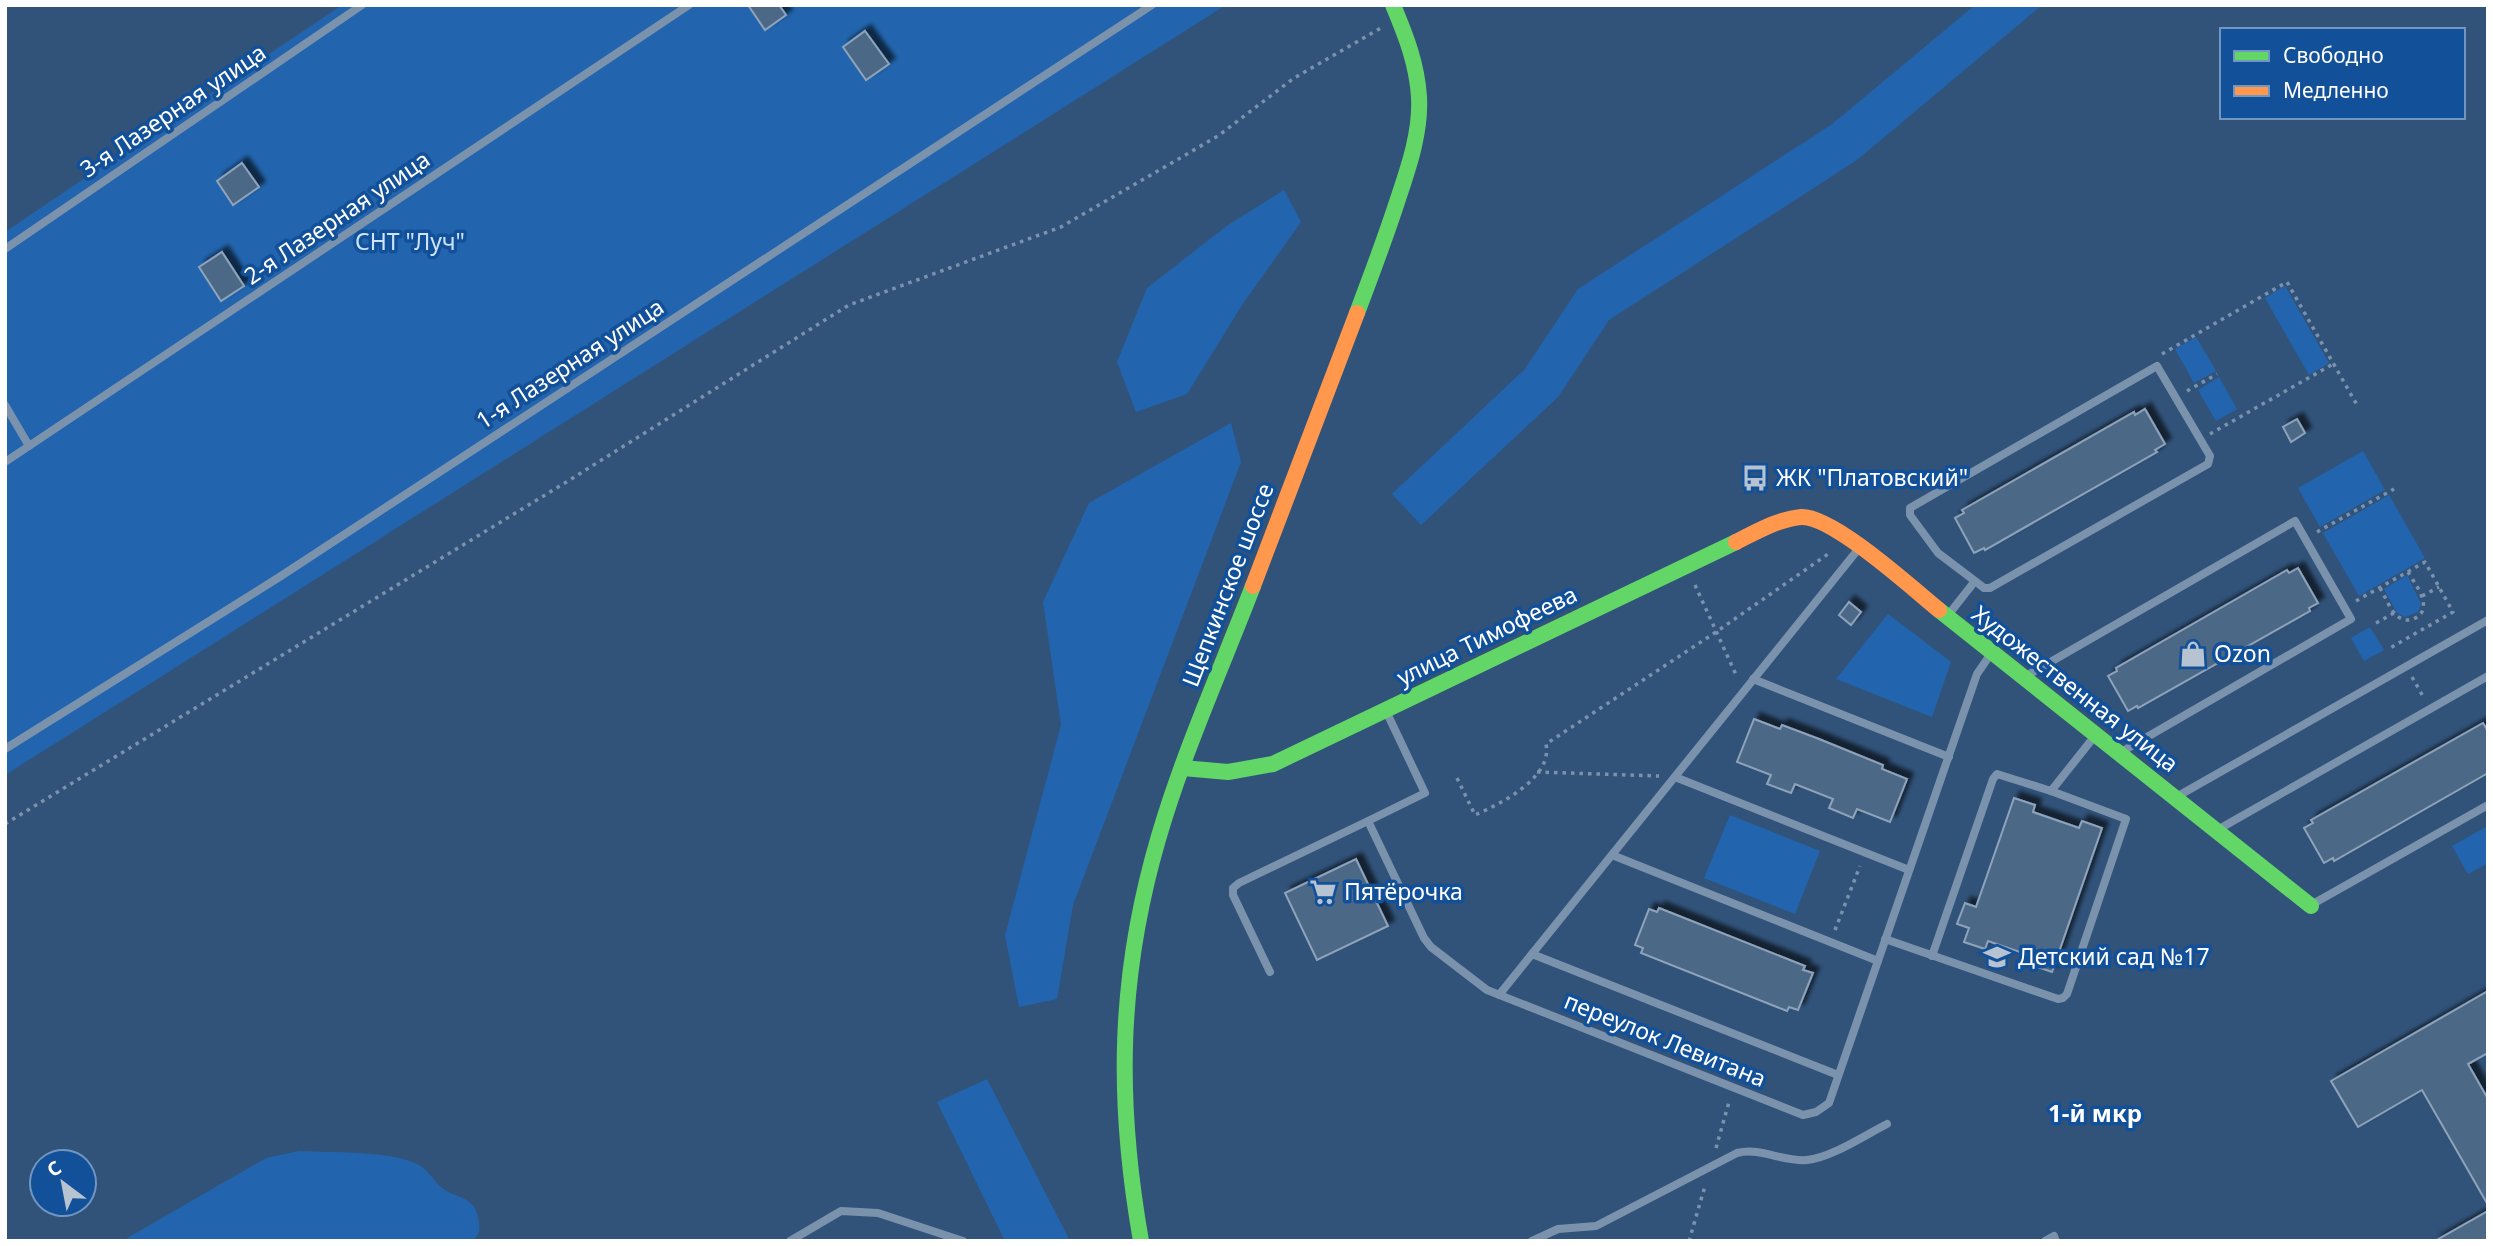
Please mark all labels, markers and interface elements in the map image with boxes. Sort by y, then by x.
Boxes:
legend [2220,28,2465,119]
street label: 3-я Лазерная улица [73,36,272,184]
text: Свободно [2283,41,2384,69]
text: Медленно [2283,76,2389,104]
street label: 2-я Лазерная улица [237,143,436,291]
park label: СНТ "Луч" [355,225,465,257]
street label: 1-я Лазерная улица [469,290,670,436]
place label: ЖК "Платовский" [1776,461,1968,493]
bus stop icon: ЖК "Платовский" [1740,463,1770,493]
street label: Щепкинское шоссе [1174,478,1281,691]
street label: улица Тимофеева [1391,578,1582,693]
street label: Художественная улица [1966,597,2185,779]
place label: Ozon [2214,637,2271,669]
shop icon: Ozon [2178,639,2208,669]
place label: Пятёрочка [1344,875,1463,907]
supermarket icon: Пятёрочка [1308,877,1338,907]
place label: Детский сад №17 [2018,940,2210,972]
school or university icon: Детский сад №17 [1982,942,2012,972]
street label: переулок Левитана [1560,984,1771,1094]
district label: 1-й мкр [2048,1096,2142,1129]
north arrow [28,1148,98,1218]
text: С [42,1154,66,1183]

